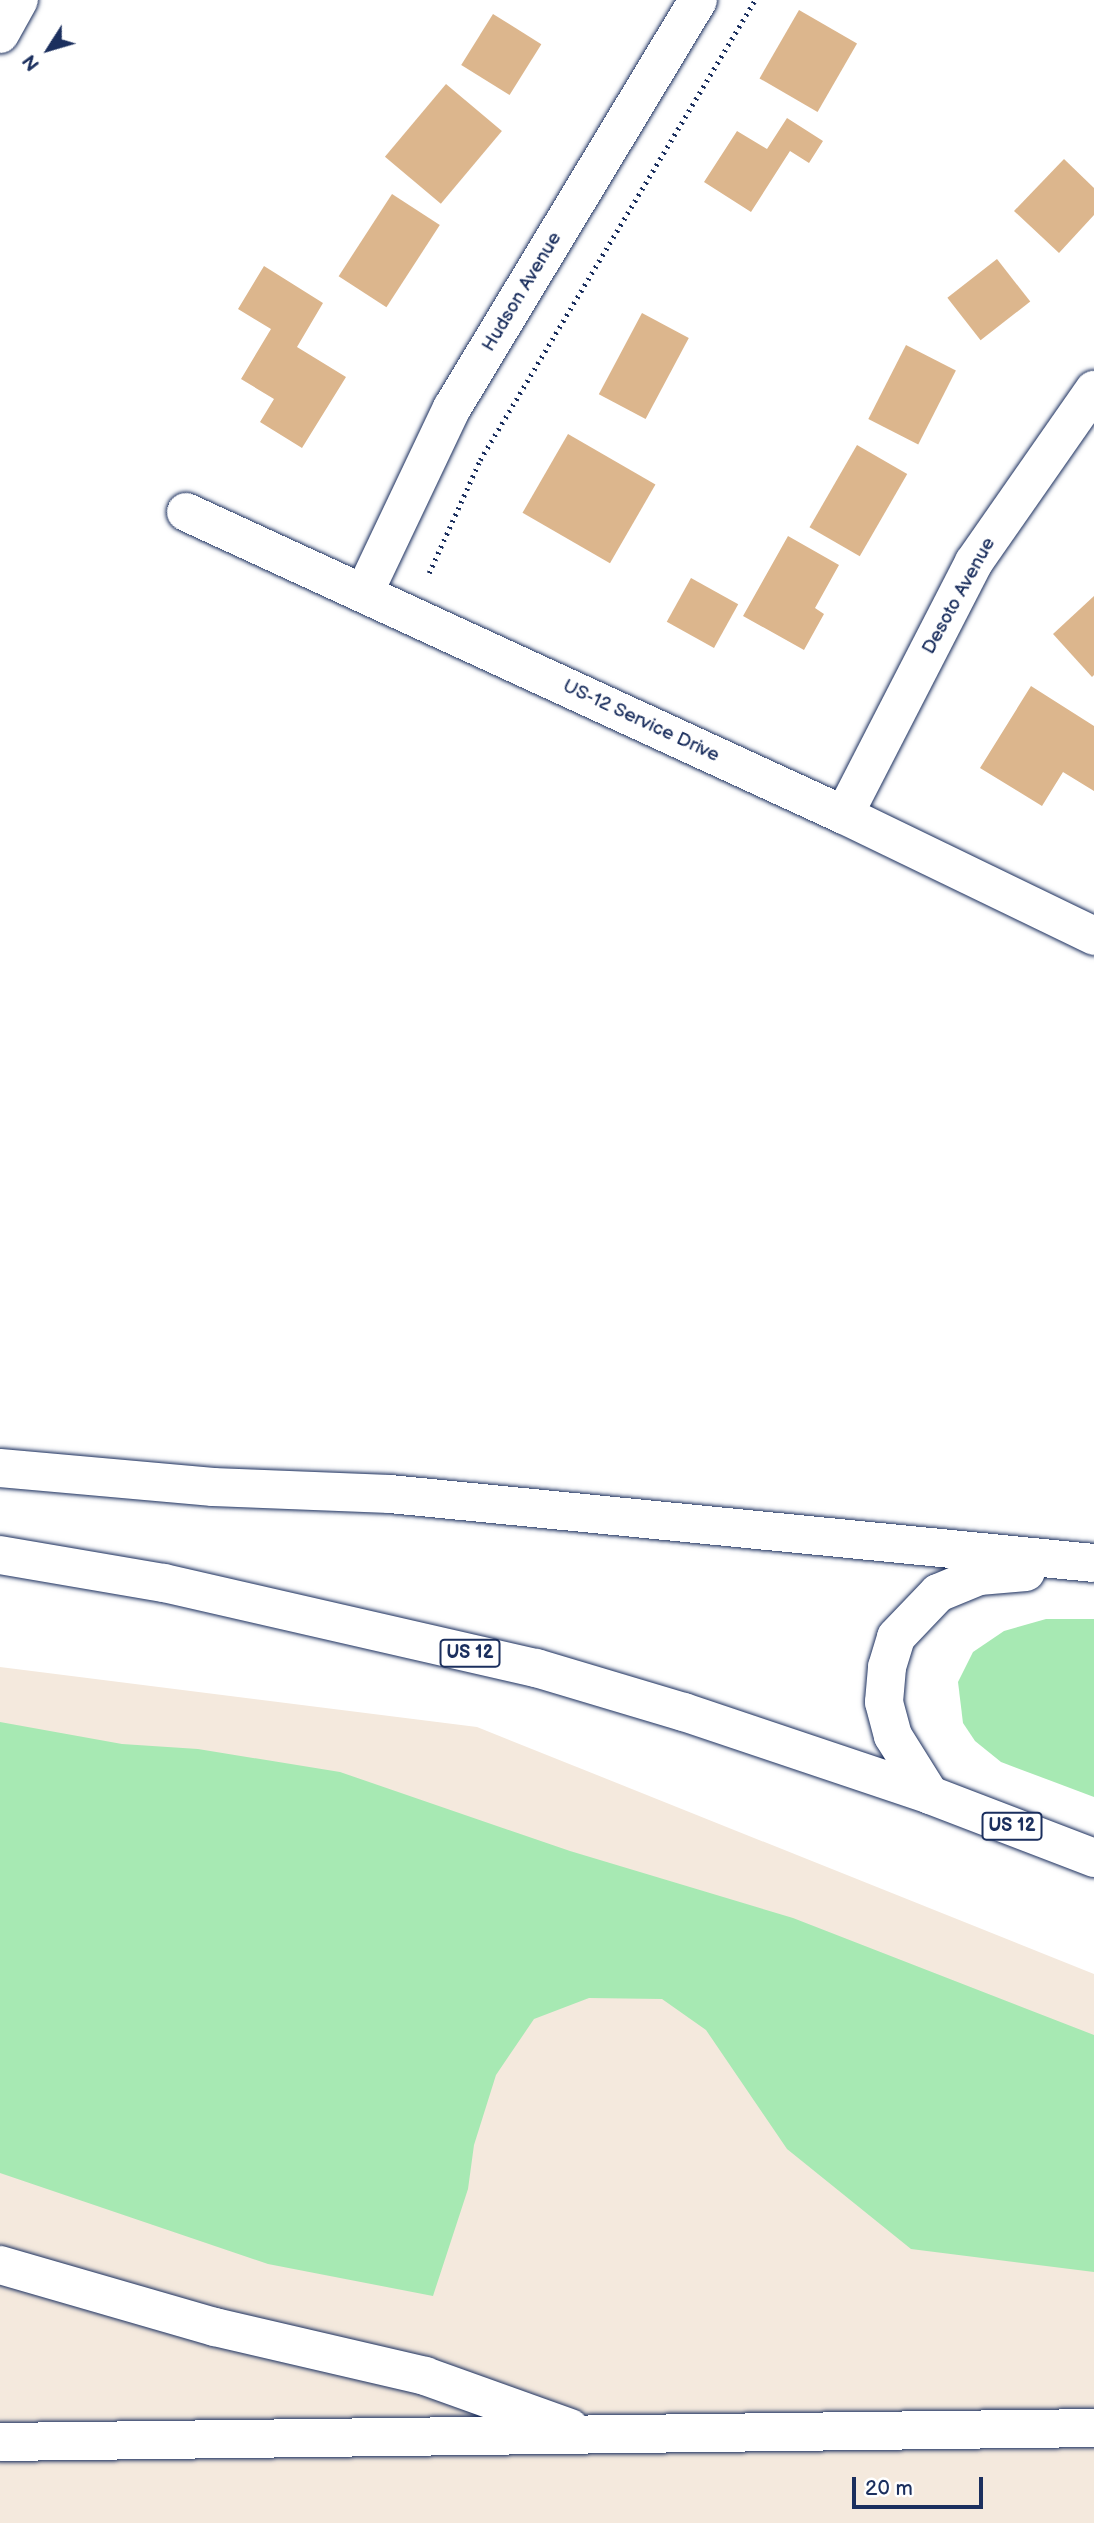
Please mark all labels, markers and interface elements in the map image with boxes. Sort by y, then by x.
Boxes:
north arrow [14,14,84,84]
text: N [18,49,45,75]
street label: Hudson Avenue [477,228,567,356]
street label: Desoto Avenue [918,534,1000,658]
street label: US-12 Service Drive [559,675,723,767]
road number: US 12 [438,1638,502,1668]
road number: US 12 [981,1812,1044,1840]
scale bar [856,2464,987,2508]
text: 20 m [865,2476,913,2501]

